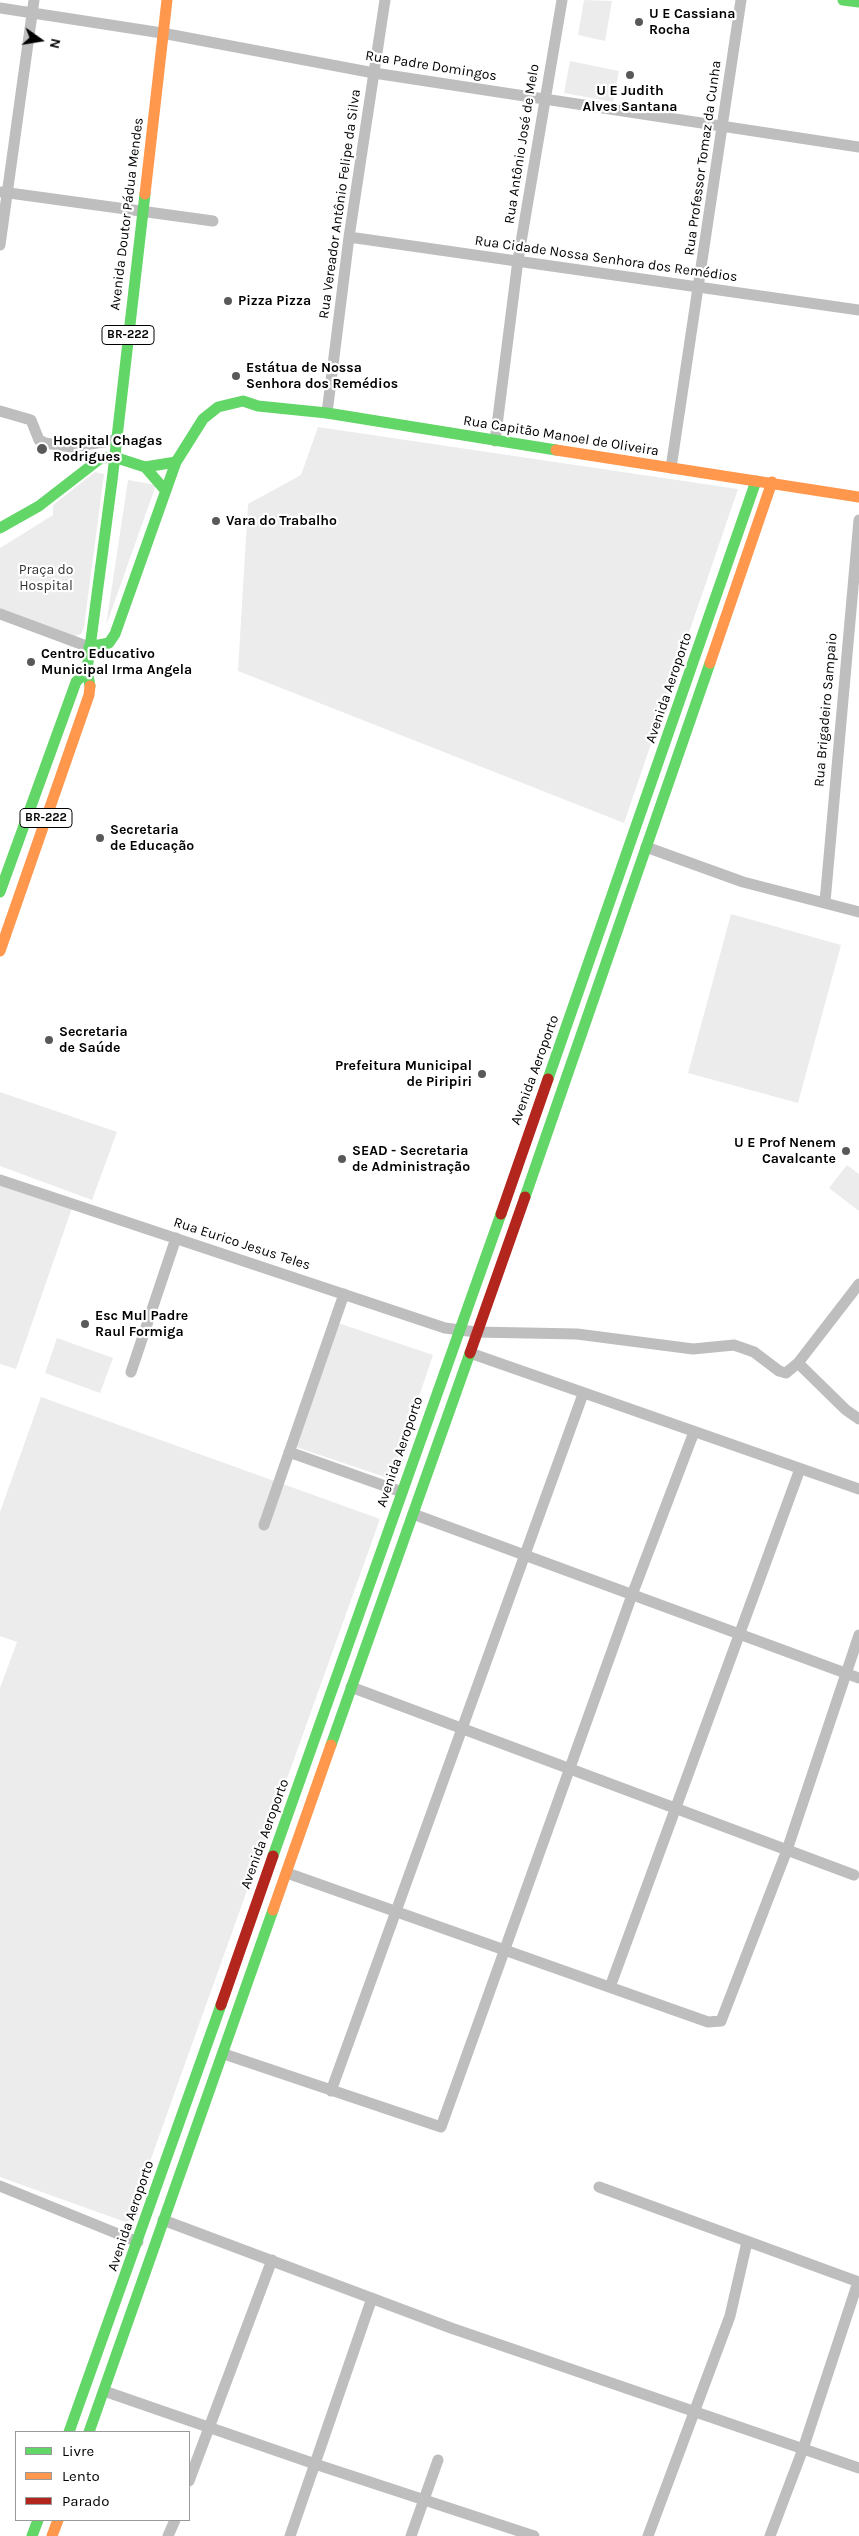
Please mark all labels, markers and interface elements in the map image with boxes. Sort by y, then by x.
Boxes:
place label: U E Cassiana Rocha [649,6,735,38]
north arrow [15,15,65,65]
marker: U E Cassiana Rocha [633,16,645,28]
text: N [46,37,65,50]
street label: Rua Padre Domingos [364,47,498,85]
street label: Rua Professor Tomaz da Cunha [681,59,725,257]
street label: Rua Antônio José de Melo [501,63,543,225]
marker: U E Judith Alves Santana [624,69,636,81]
place label: U E Judith Alves Santana [582,83,678,115]
street label: Rua Vereador Antônio Felipe da Silva [316,88,364,320]
street label: Avenida Doutor Pádua Mendes [107,117,147,311]
street label: Rua Cidade Nossa Senhora dos Remédios [474,232,738,286]
place label: Pizza Pizza [238,293,311,309]
marker: Pizza Pizza [222,295,234,307]
road number: BR-222 [102,326,154,344]
place label: Estátua de Nossa Senhora dos Remédios [246,360,398,392]
marker: Estátua de Nossa Senhora dos Remédios [230,370,242,382]
street label: Rua Capitão Manoel de Oliveira [462,412,660,460]
place label: Hospital Chagas Rodrigues [53,433,162,466]
marker: Hospital Chagas Rodrigues [35,442,49,456]
place label: Vara do Trabalho [226,513,337,529]
marker: Vara do Trabalho [210,515,222,527]
park label: Praça do Hospital [19,562,73,594]
street label: Avenida Aeroporto [642,631,696,745]
street label: Rua Brigadeiro Sampaio [811,632,841,788]
place label: Centro Educativo Municipal Irma Angela [41,646,192,679]
marker: Centro Educativo Municipal Irma Angela [25,656,37,668]
road number: BR-222 [20,808,72,828]
place label: Secretaria de Educação [110,822,194,854]
marker: Secretaria de Educação [94,832,106,844]
street label: Avenida Aeroporto [507,1013,563,1127]
place label: Secretaria de Saúde [59,1024,128,1056]
marker: Secretaria de Saúde [43,1034,55,1046]
place label: Prefeitura Municipal de Piripiri [335,1058,472,1090]
marker: Prefeitura Municipal de Piripiri [476,1068,488,1080]
place label: U E Prof Nenem Cavalcante [734,1135,836,1168]
place label: SEAD - Secretaria de Administração [352,1143,470,1176]
marker: U E Prof Nenem Cavalcante [840,1145,852,1157]
marker: SEAD - Secretaria de Administração [336,1153,348,1165]
street label: Rua Eurico Jesus Teles [171,1214,313,1274]
place label: Esc Mul Padre Raul Formiga [95,1308,188,1340]
marker: Esc Mul Padre Raul Formiga [79,1318,91,1330]
street label: Avenida Aeroporto [373,1395,427,1509]
street label: Avenida Aeroporto [237,1777,293,1891]
street label: Avenida Aeroporto [104,2159,158,2273]
legend [15,2431,190,2521]
text: Livre [62,2442,94,2460]
text: Lento [62,2467,100,2485]
text: Parado [62,2492,109,2510]

